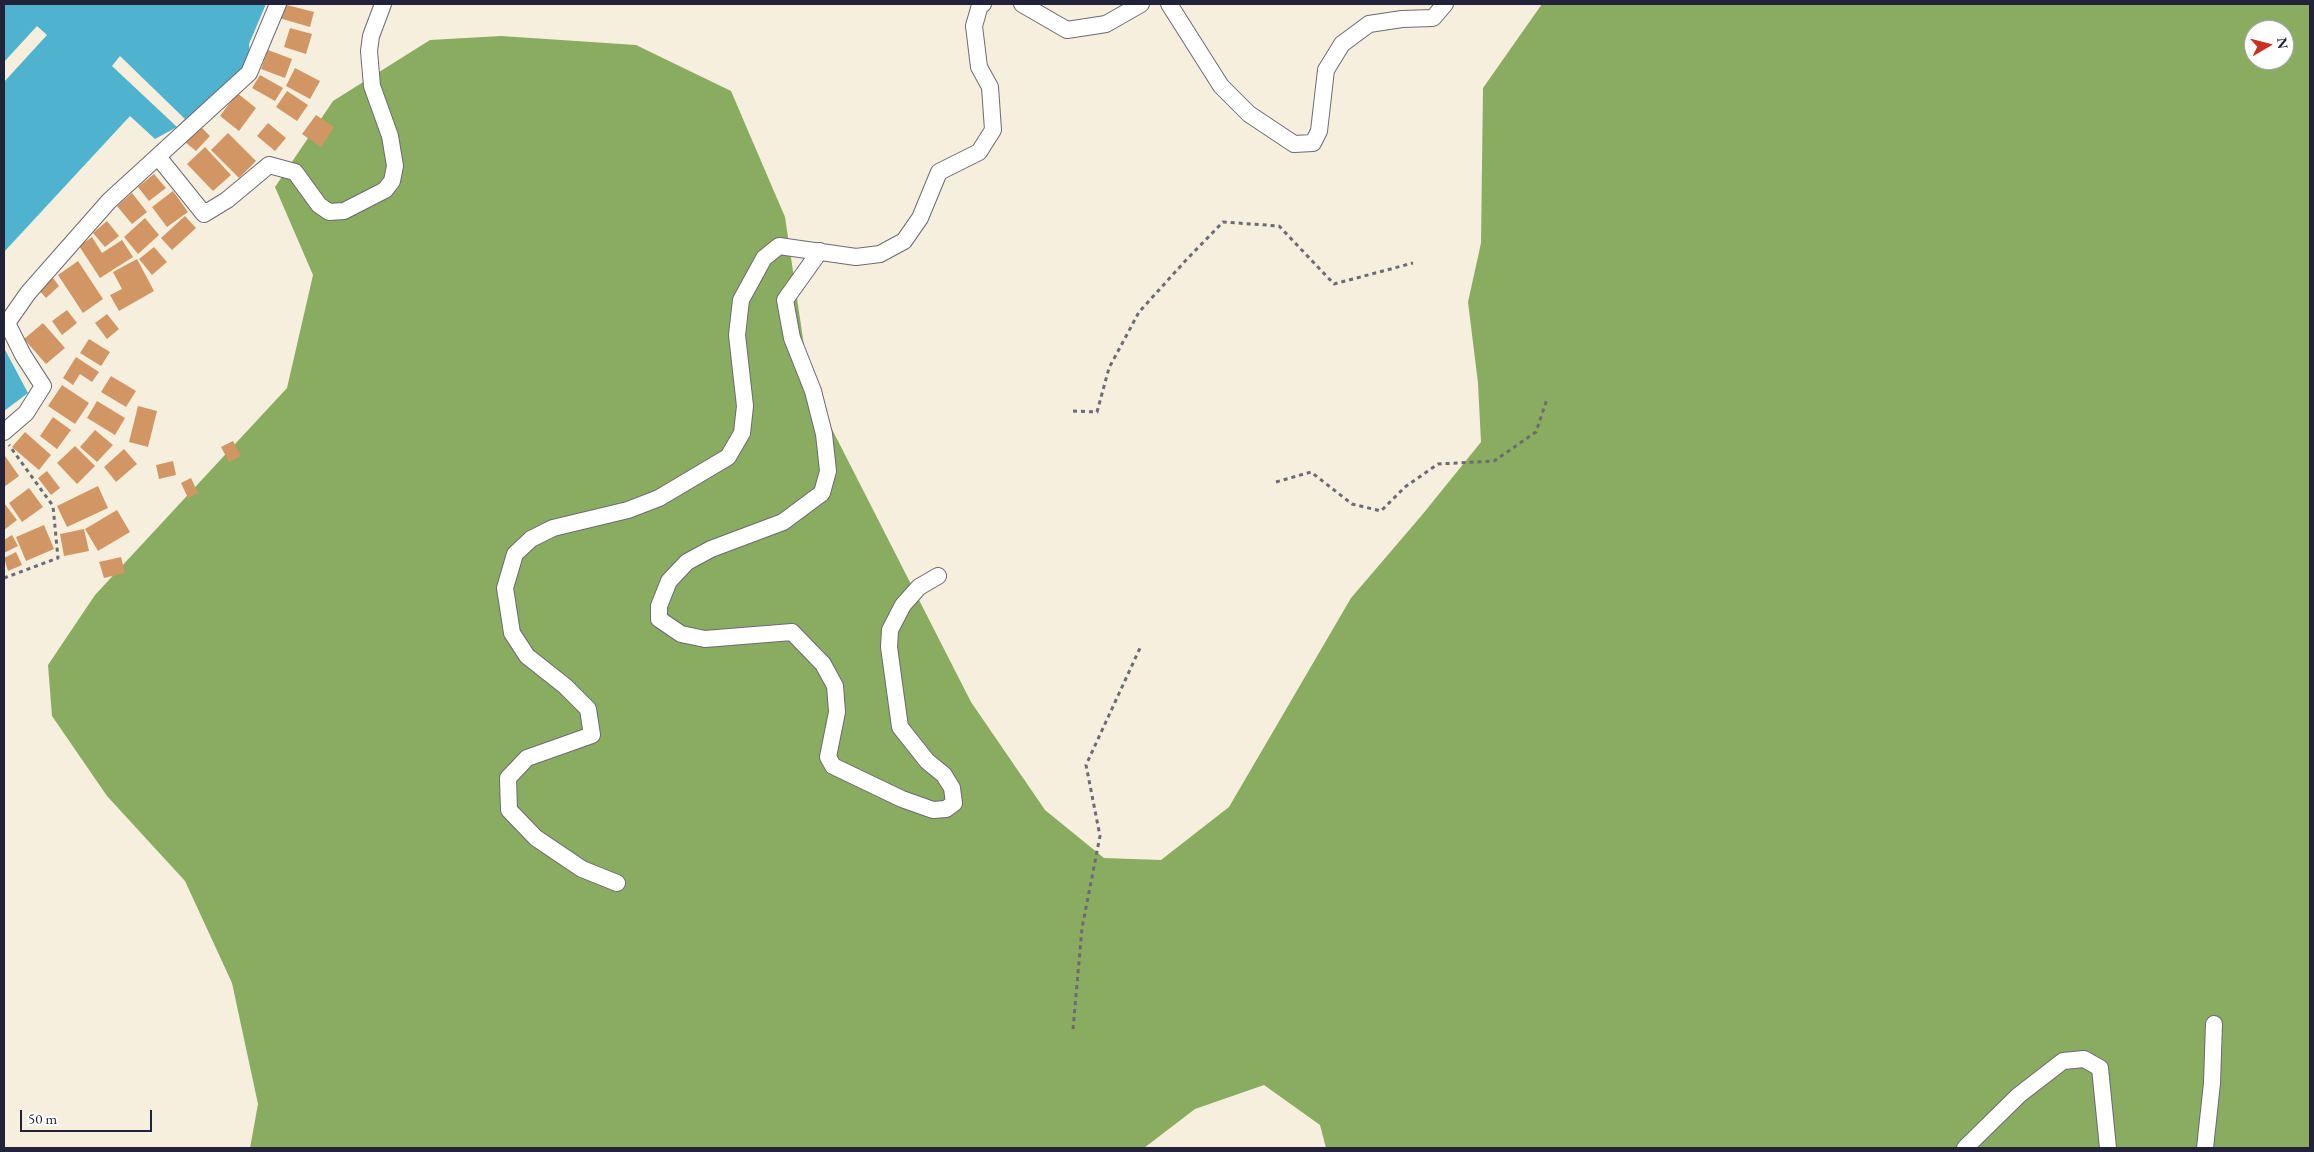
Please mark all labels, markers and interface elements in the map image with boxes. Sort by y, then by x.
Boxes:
north arrow [2244,20,2294,70]
text: N [2273,36,2293,50]
scale bar [22,1100,155,1132]
text: 50 m [28,1109,57,1128]

